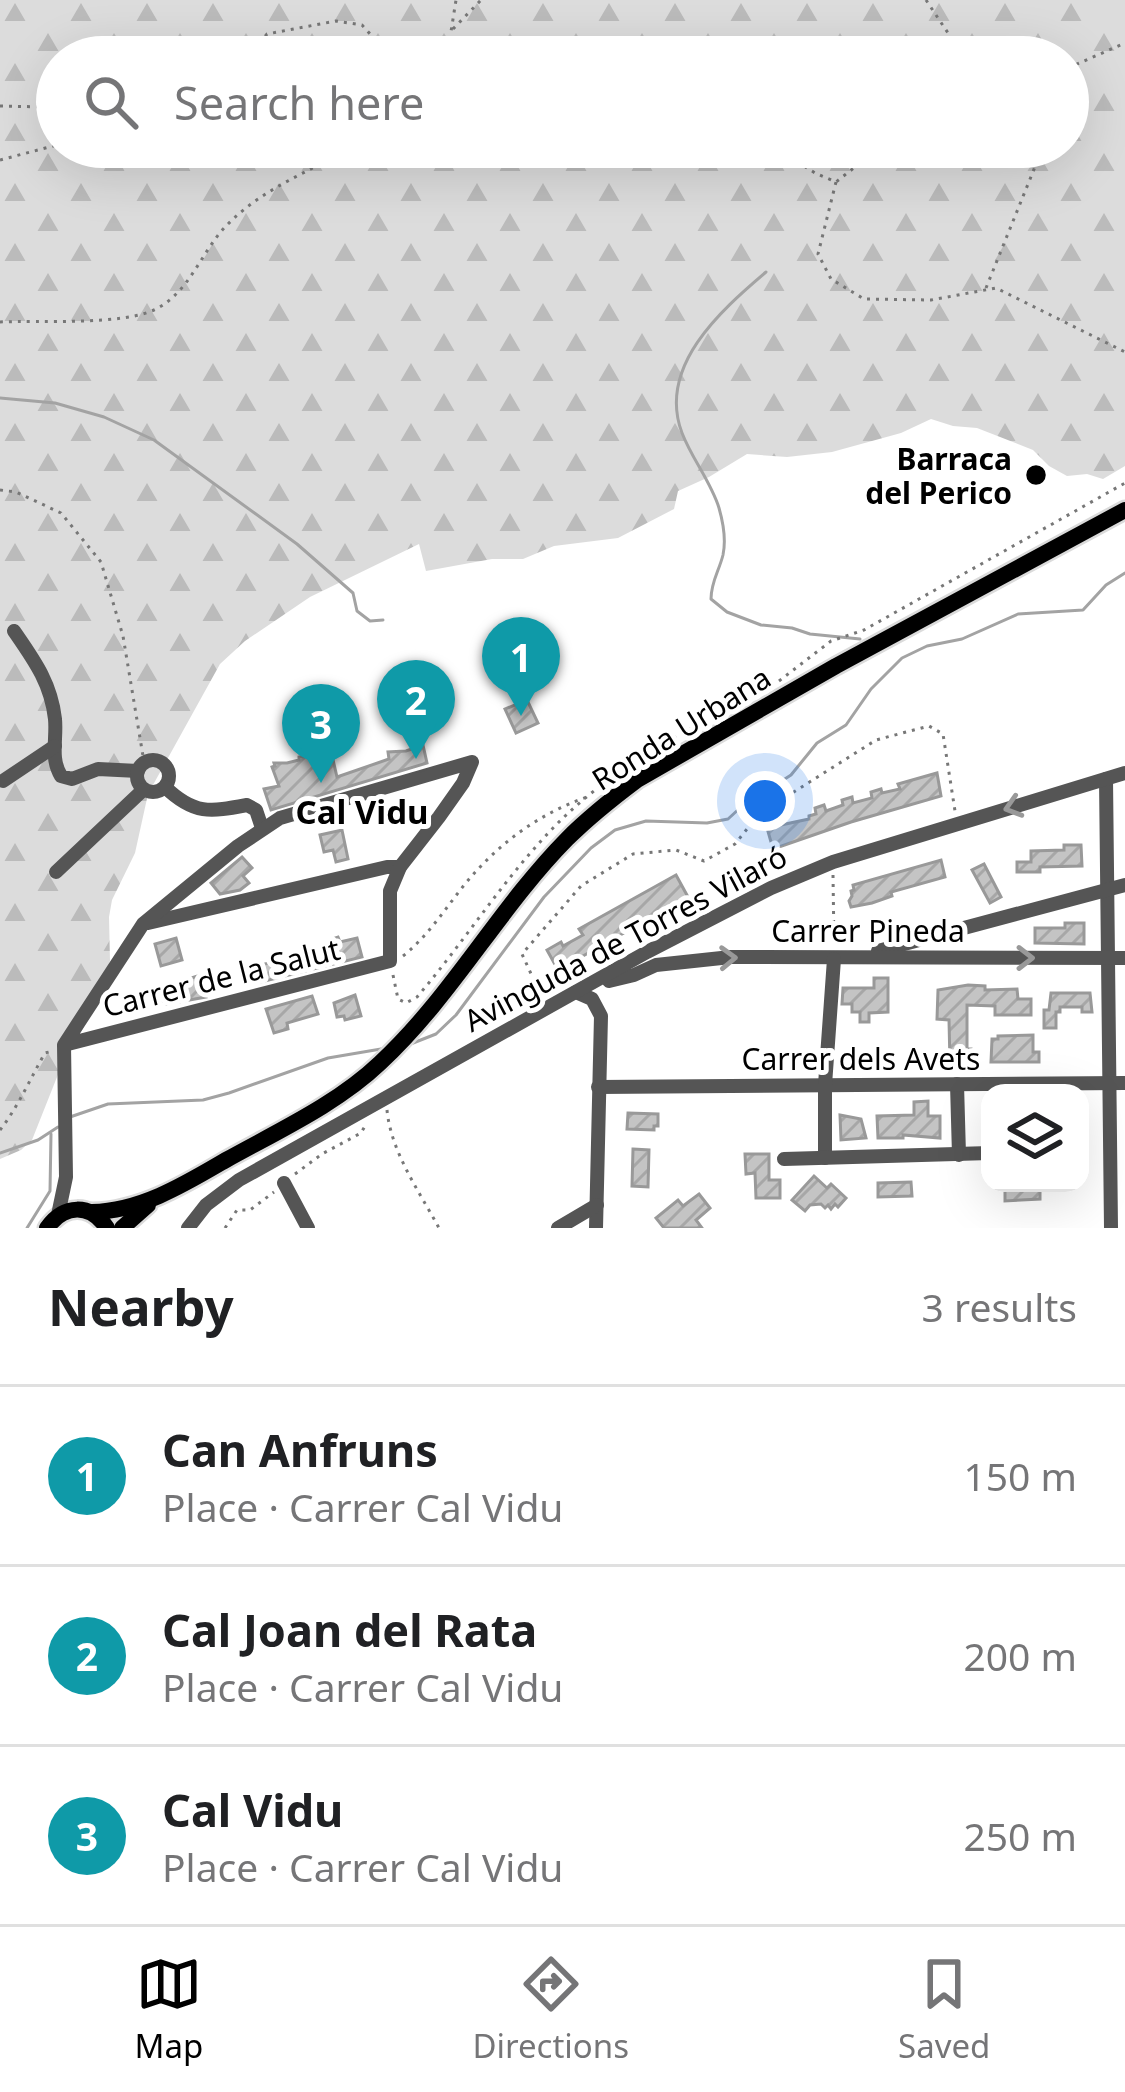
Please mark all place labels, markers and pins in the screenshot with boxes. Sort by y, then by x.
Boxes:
place label: Barraca del Perico [865,438,1012,513]
marker: Barraca del Perico [1023,462,1049,488]
pin: 1 [482,617,560,716]
pin: 2 [377,660,455,759]
pin: 3 [282,684,360,783]

